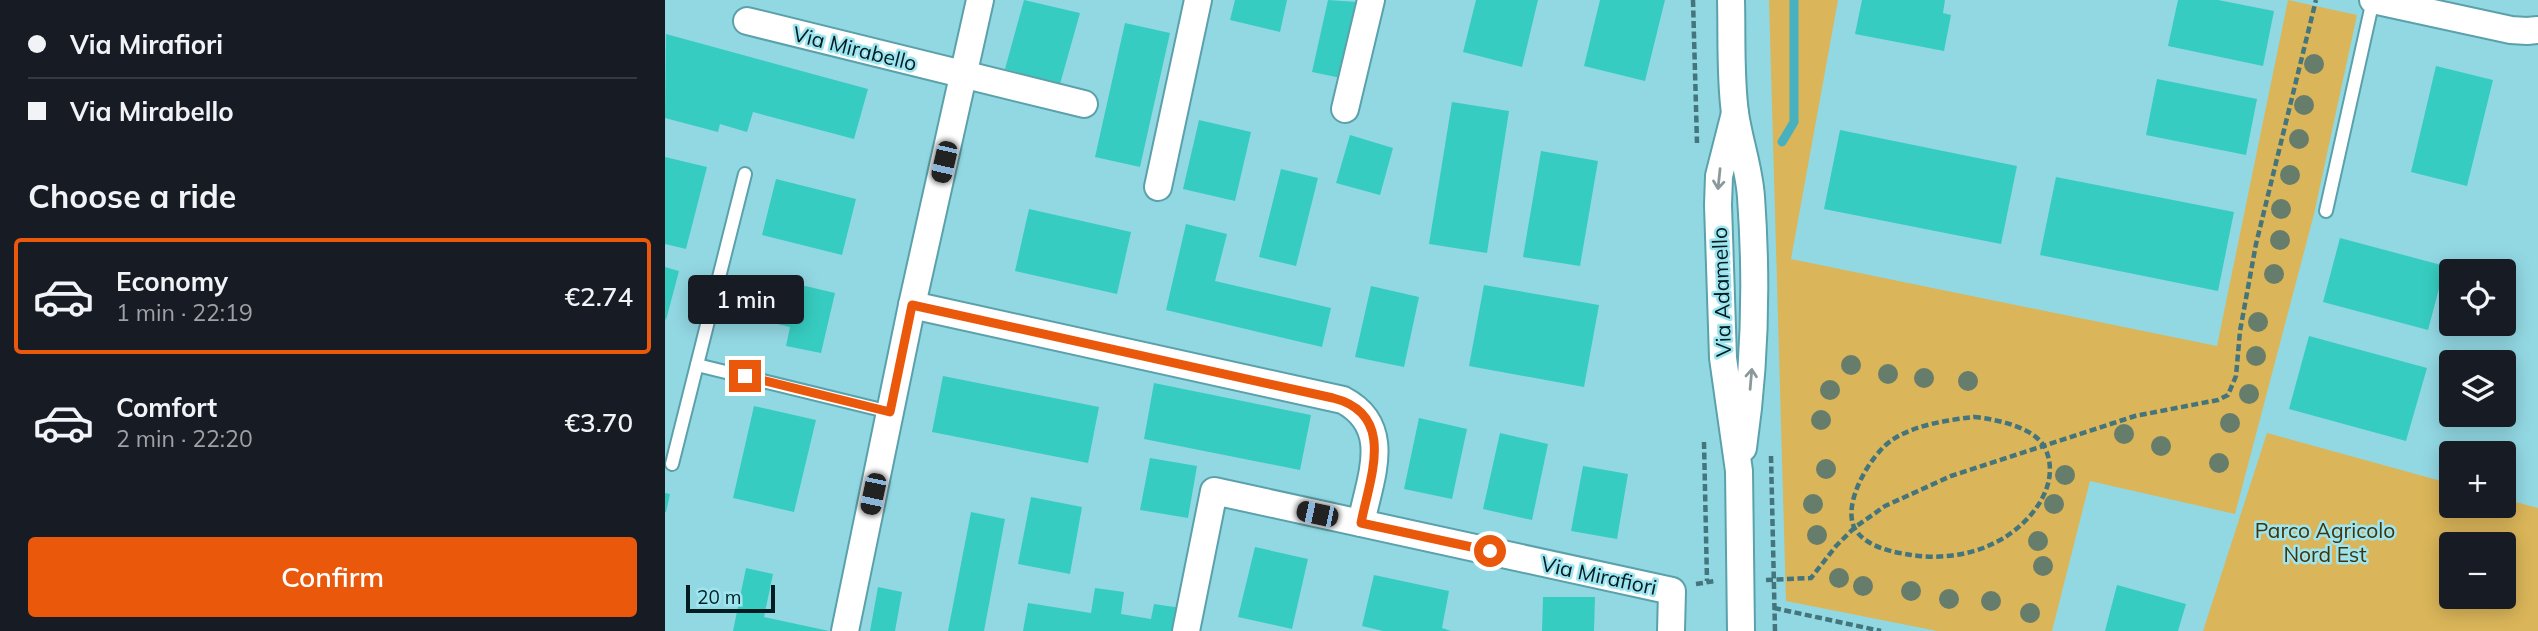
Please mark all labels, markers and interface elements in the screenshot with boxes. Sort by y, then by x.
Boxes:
street label: Via Mirabello [790,20,920,76]
text: Via Mirafiori [70,28,223,61]
text: Via Mirabello [70,95,234,128]
car [930,139,959,185]
one-way arrow [1713,168,1726,190]
text: Choose a ride [28,176,236,216]
street label: Via Adamello [1706,227,1736,357]
map controls [2439,259,2516,609]
button: locate [2439,259,2516,336]
icon: car [32,265,95,328]
text: Economy [116,265,228,298]
callout: 1 min [687,274,803,324]
text: €2.74 [564,280,633,313]
text: 1 min [716,285,776,314]
text: 1 min · 22:19 [116,298,253,327]
button: layers [2439,350,2516,427]
route end [729,360,761,392]
one-way arrow [1745,368,1758,391]
icon: car [32,391,95,454]
text: Comfort [116,391,217,424]
text: €3.70 [564,406,633,439]
text: 2 min · 22:20 [116,424,253,453]
button: + [2439,441,2516,518]
car [859,471,888,517]
car [1295,499,1340,529]
park label: Parco Agricolo Nord Est [2255,517,2395,567]
button: − [2439,532,2516,609]
route start [1474,535,1506,567]
button: Confirm [28,537,637,617]
street label: Via Mirafiori [1539,550,1659,600]
scale bar [686,582,775,614]
text: 20 m [697,585,741,609]

